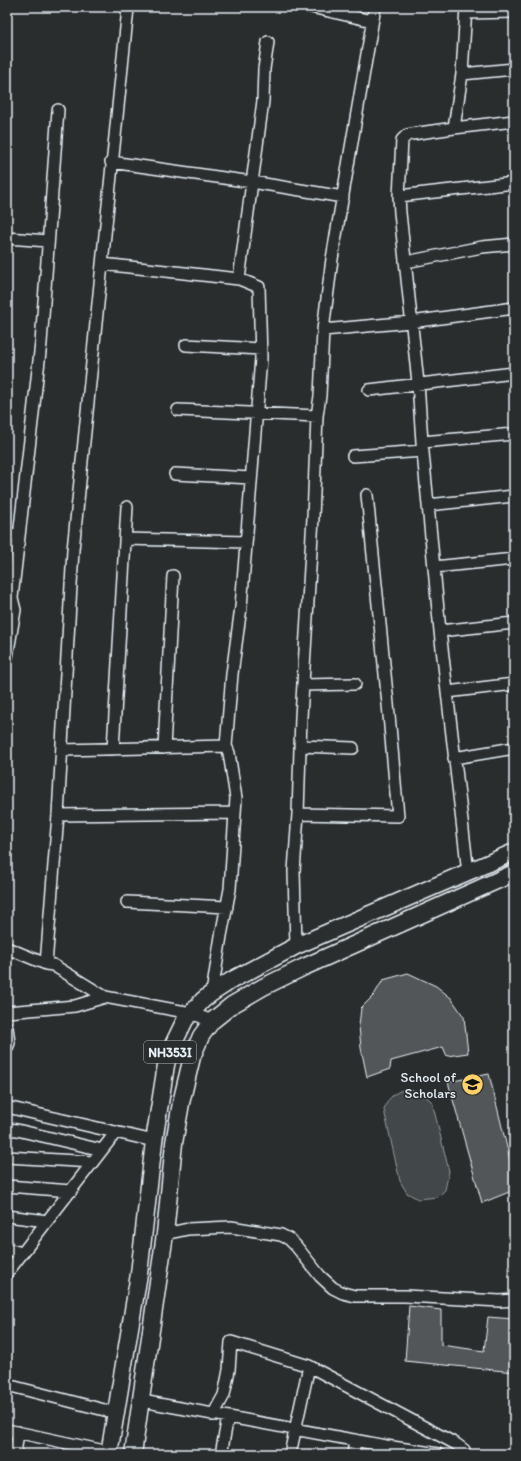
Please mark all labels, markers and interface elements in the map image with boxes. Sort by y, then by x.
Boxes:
road number: NH353I [144,1041,196,1063]
place label: School of Scholars [401,1069,457,1102]
school or university icon: School of Scholars [459,1072,485,1098]

